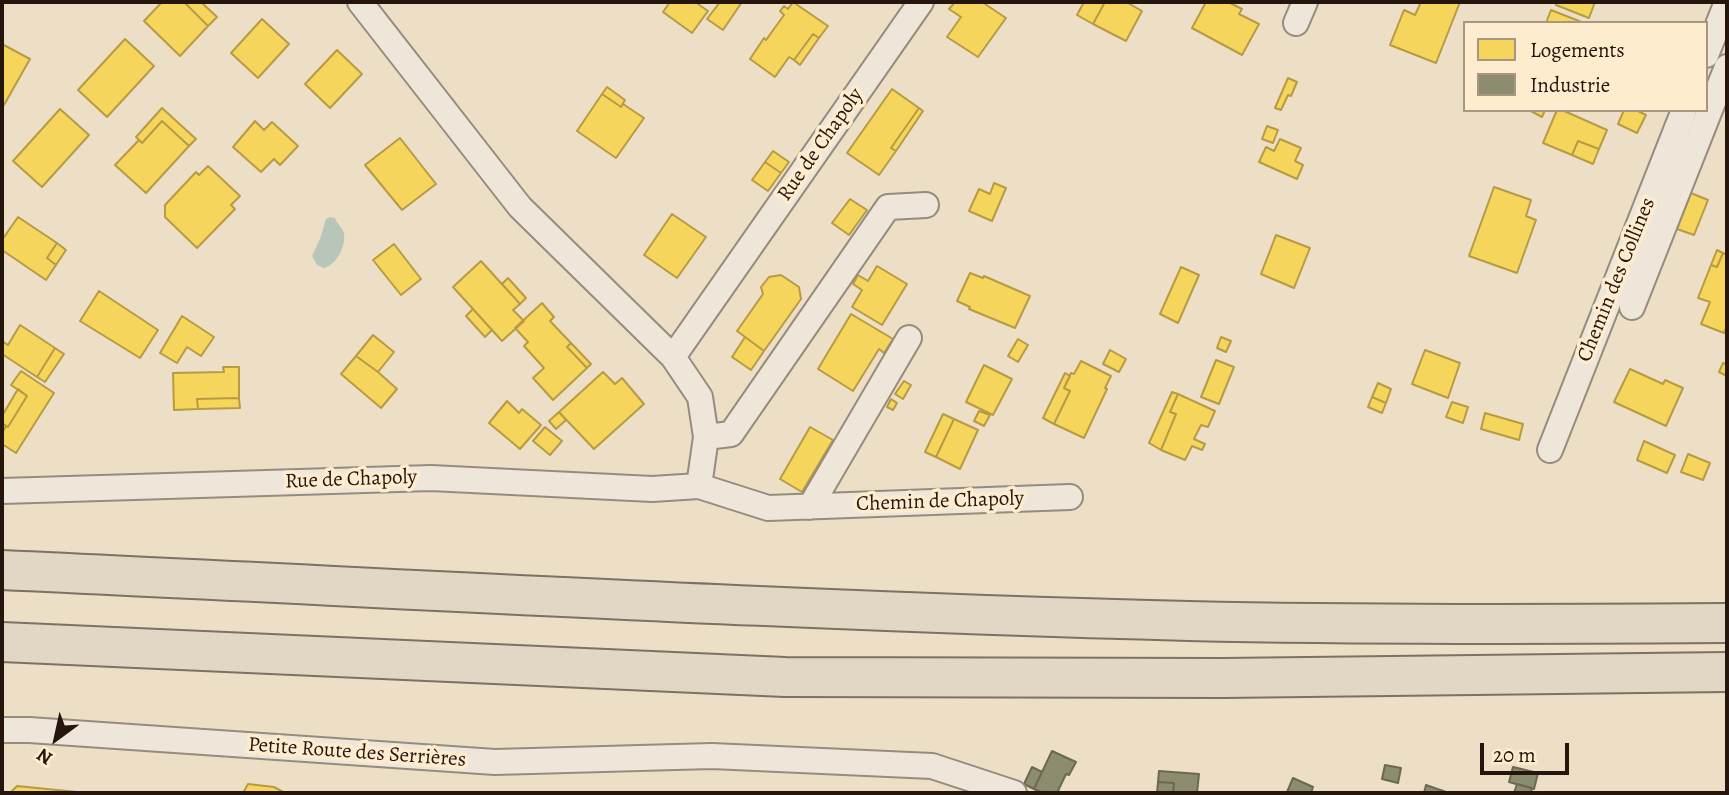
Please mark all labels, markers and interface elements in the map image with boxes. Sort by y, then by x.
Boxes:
legend [1463,21,1708,112]
text: Logements [1530,36,1625,64]
text: Industrie [1530,71,1610,99]
street label: Rue de Chapoly [773,84,869,206]
street label: Chemin des Collines [1573,194,1661,366]
street label: Rue de Chapoly [285,465,417,495]
street label: Chemin de Chapoly [856,486,1024,518]
north arrow [21,704,91,774]
scale bar [1484,728,1573,772]
street label: Petite Route des Serrières [247,733,467,773]
text: 20 m [1493,741,1536,769]
text: N [32,742,57,771]

